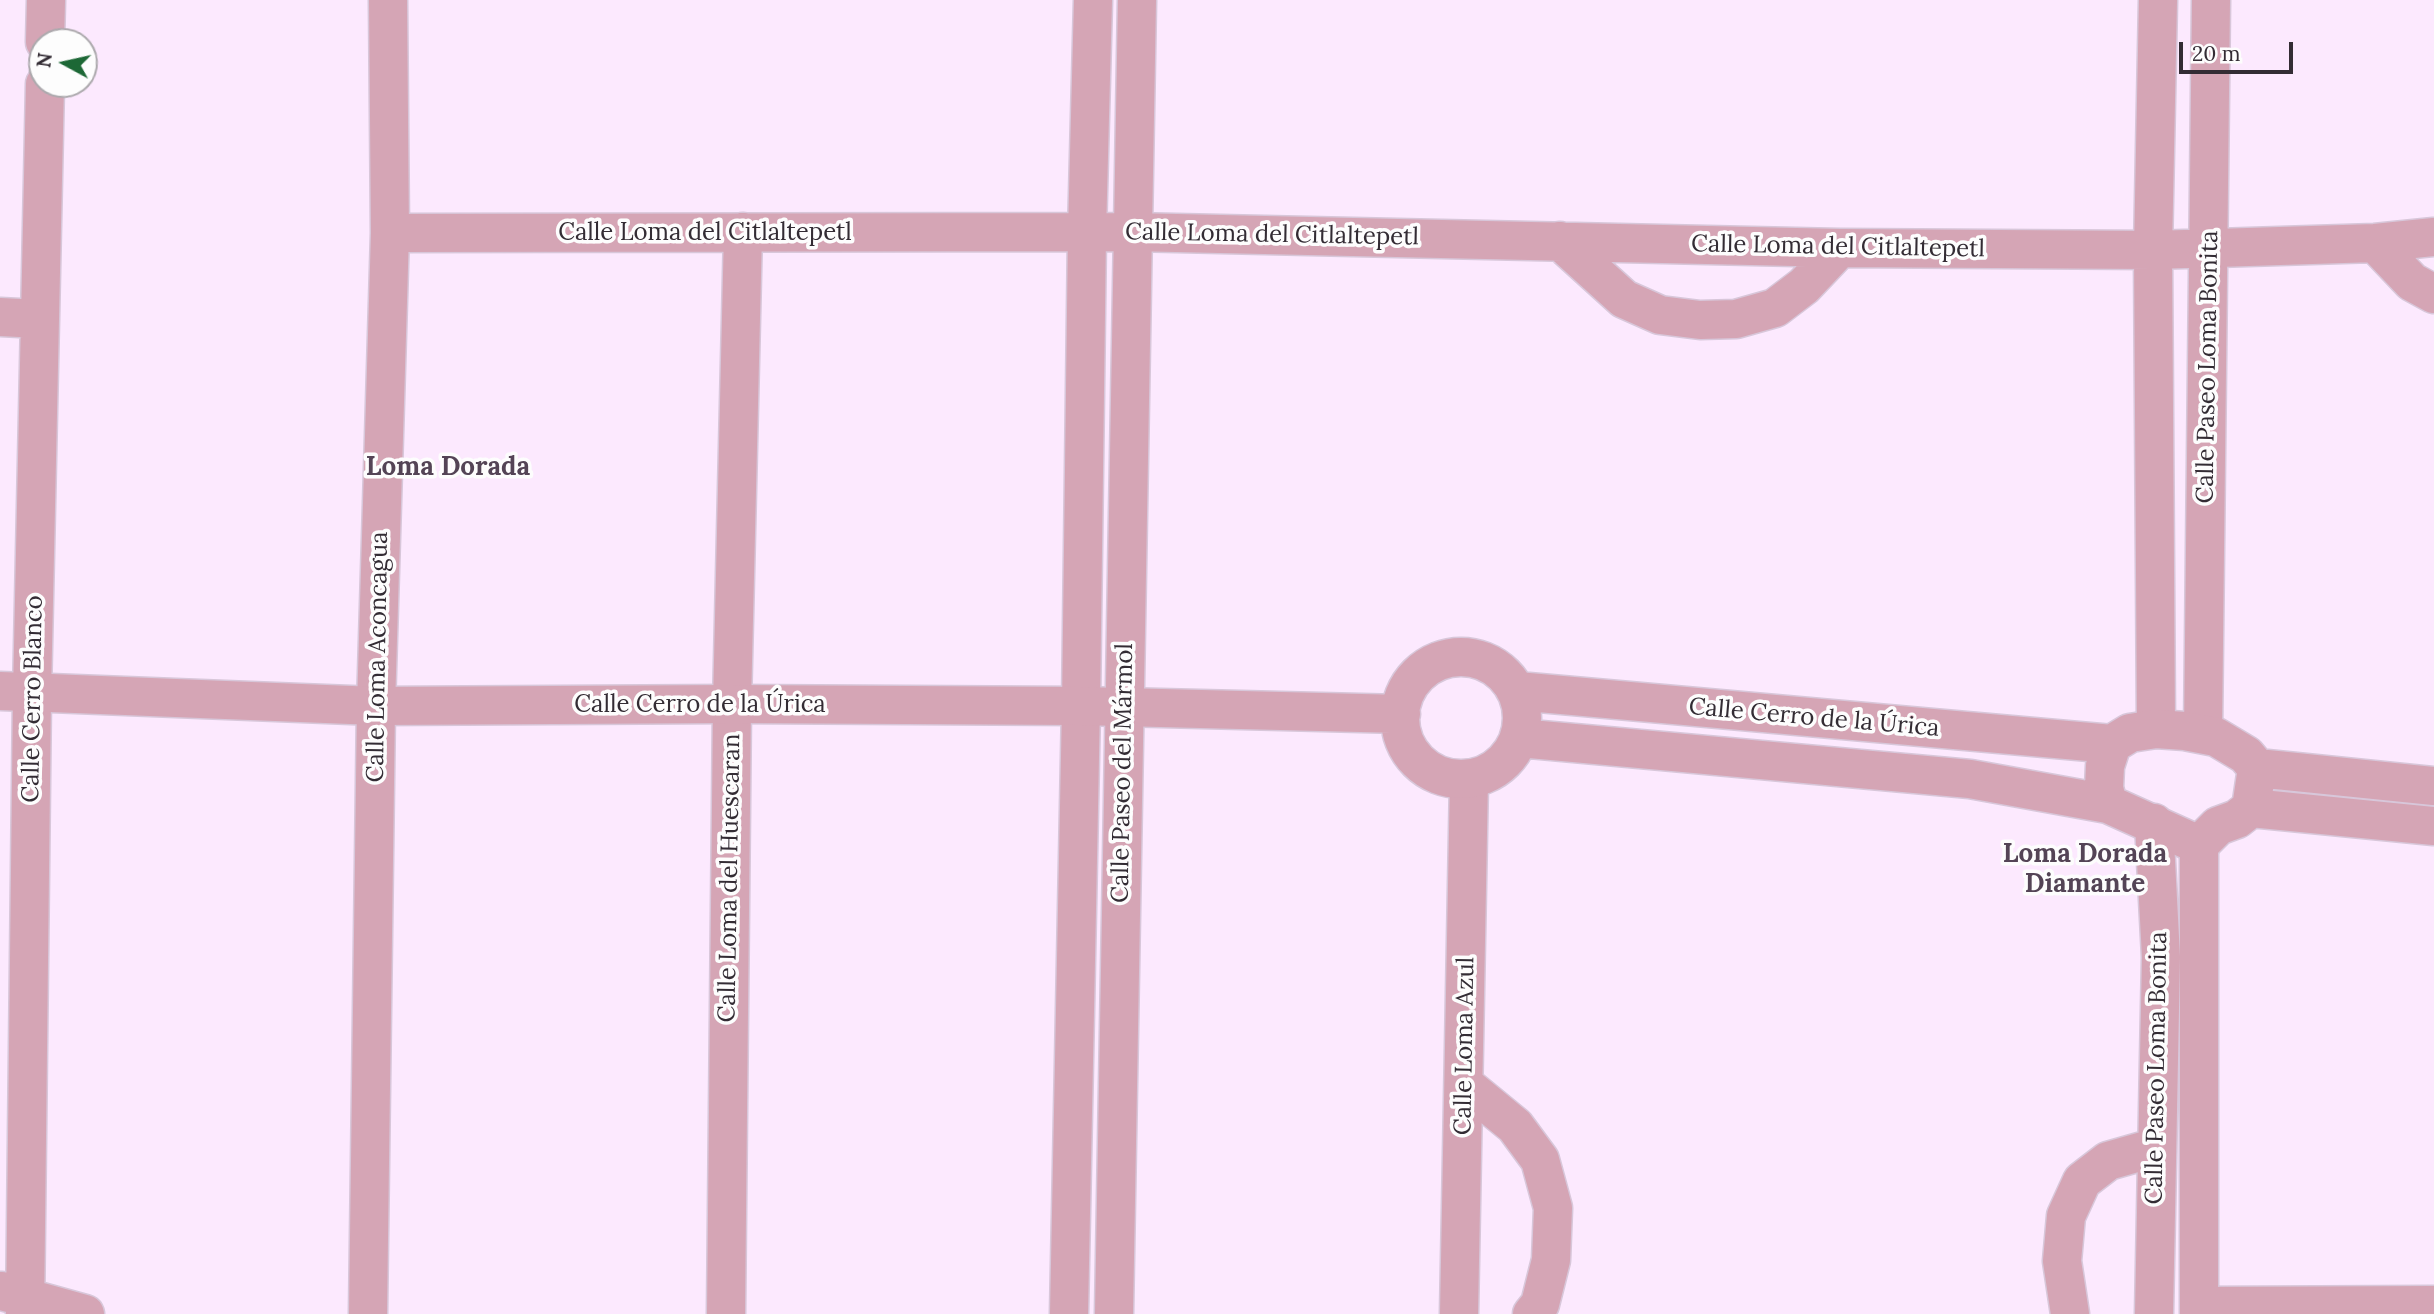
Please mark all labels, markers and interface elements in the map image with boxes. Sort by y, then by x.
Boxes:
north arrow [28,28,98,98]
scale bar [2182,28,2296,72]
text: 20 m [2192,40,2241,67]
text: N [31,51,57,69]
street label: Calle Loma del Citlaltepetl [1125,218,1419,252]
street label: Calle Loma del Citlaltepetl [558,219,852,247]
street label: Calle Loma del Citlaltepetl [1691,230,1985,264]
street label: Calle Paseo Loma Bonita [2191,230,2225,504]
district label: Loma Dorada [366,452,530,484]
street label: Calle Loma Aconcagua [361,531,395,783]
street label: Calle Cerro Blanco [17,595,49,803]
street label: Calle Paseo del Mármol [1106,643,1140,903]
street label: Calle Cerro de la Úrica [574,691,826,719]
street label: Calle Cerro de la Úrica [1687,693,1941,743]
street label: Calle Loma del Huescaran [713,733,747,1023]
district label: Loma Dorada Diamante [2003,839,2167,900]
street label: Calle Paseo Loma Bonita [2140,931,2174,1205]
street label: Calle Loma Azul [1449,957,1481,1135]

